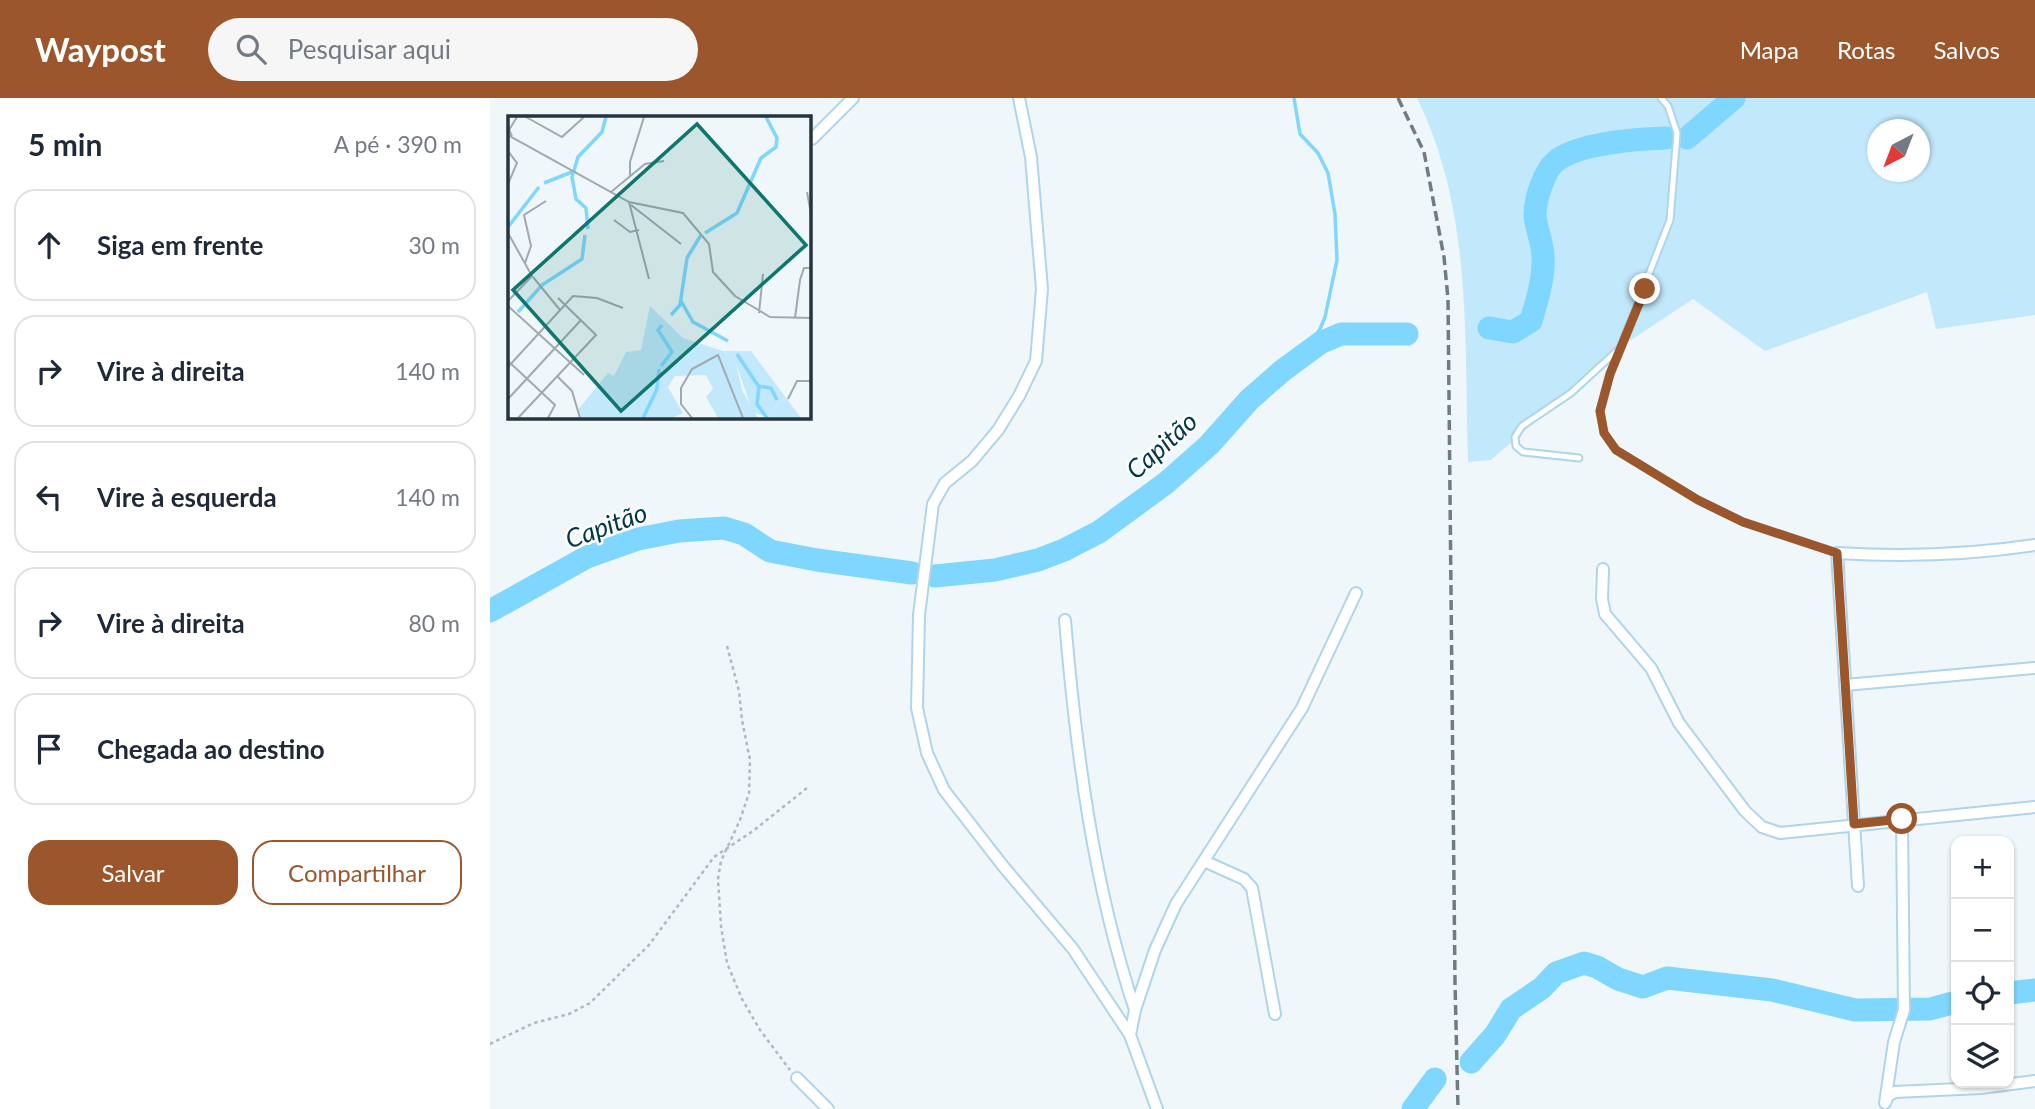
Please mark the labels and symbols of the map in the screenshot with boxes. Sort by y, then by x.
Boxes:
inset map [508,116,810,418]
north arrow [1867,119,1930,182]
route end [1629,273,1660,304]
water label: Capitão [1119,405,1203,485]
water label: Capitão [561,495,651,555]
route start [1886,803,1917,834]

